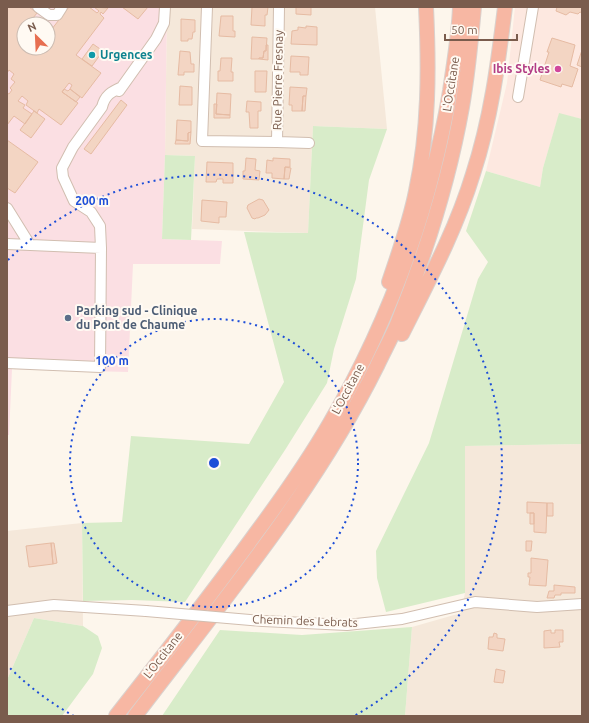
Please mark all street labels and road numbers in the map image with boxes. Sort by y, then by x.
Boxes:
street label: Rue Pierre Fresnay [270,30,285,130]
street label: L'Occitane [440,56,461,112]
street label: L'Occitane [329,361,366,416]
street label: Chemin des Lebrats [252,612,358,629]
street label: L'Occitane [140,629,185,680]

